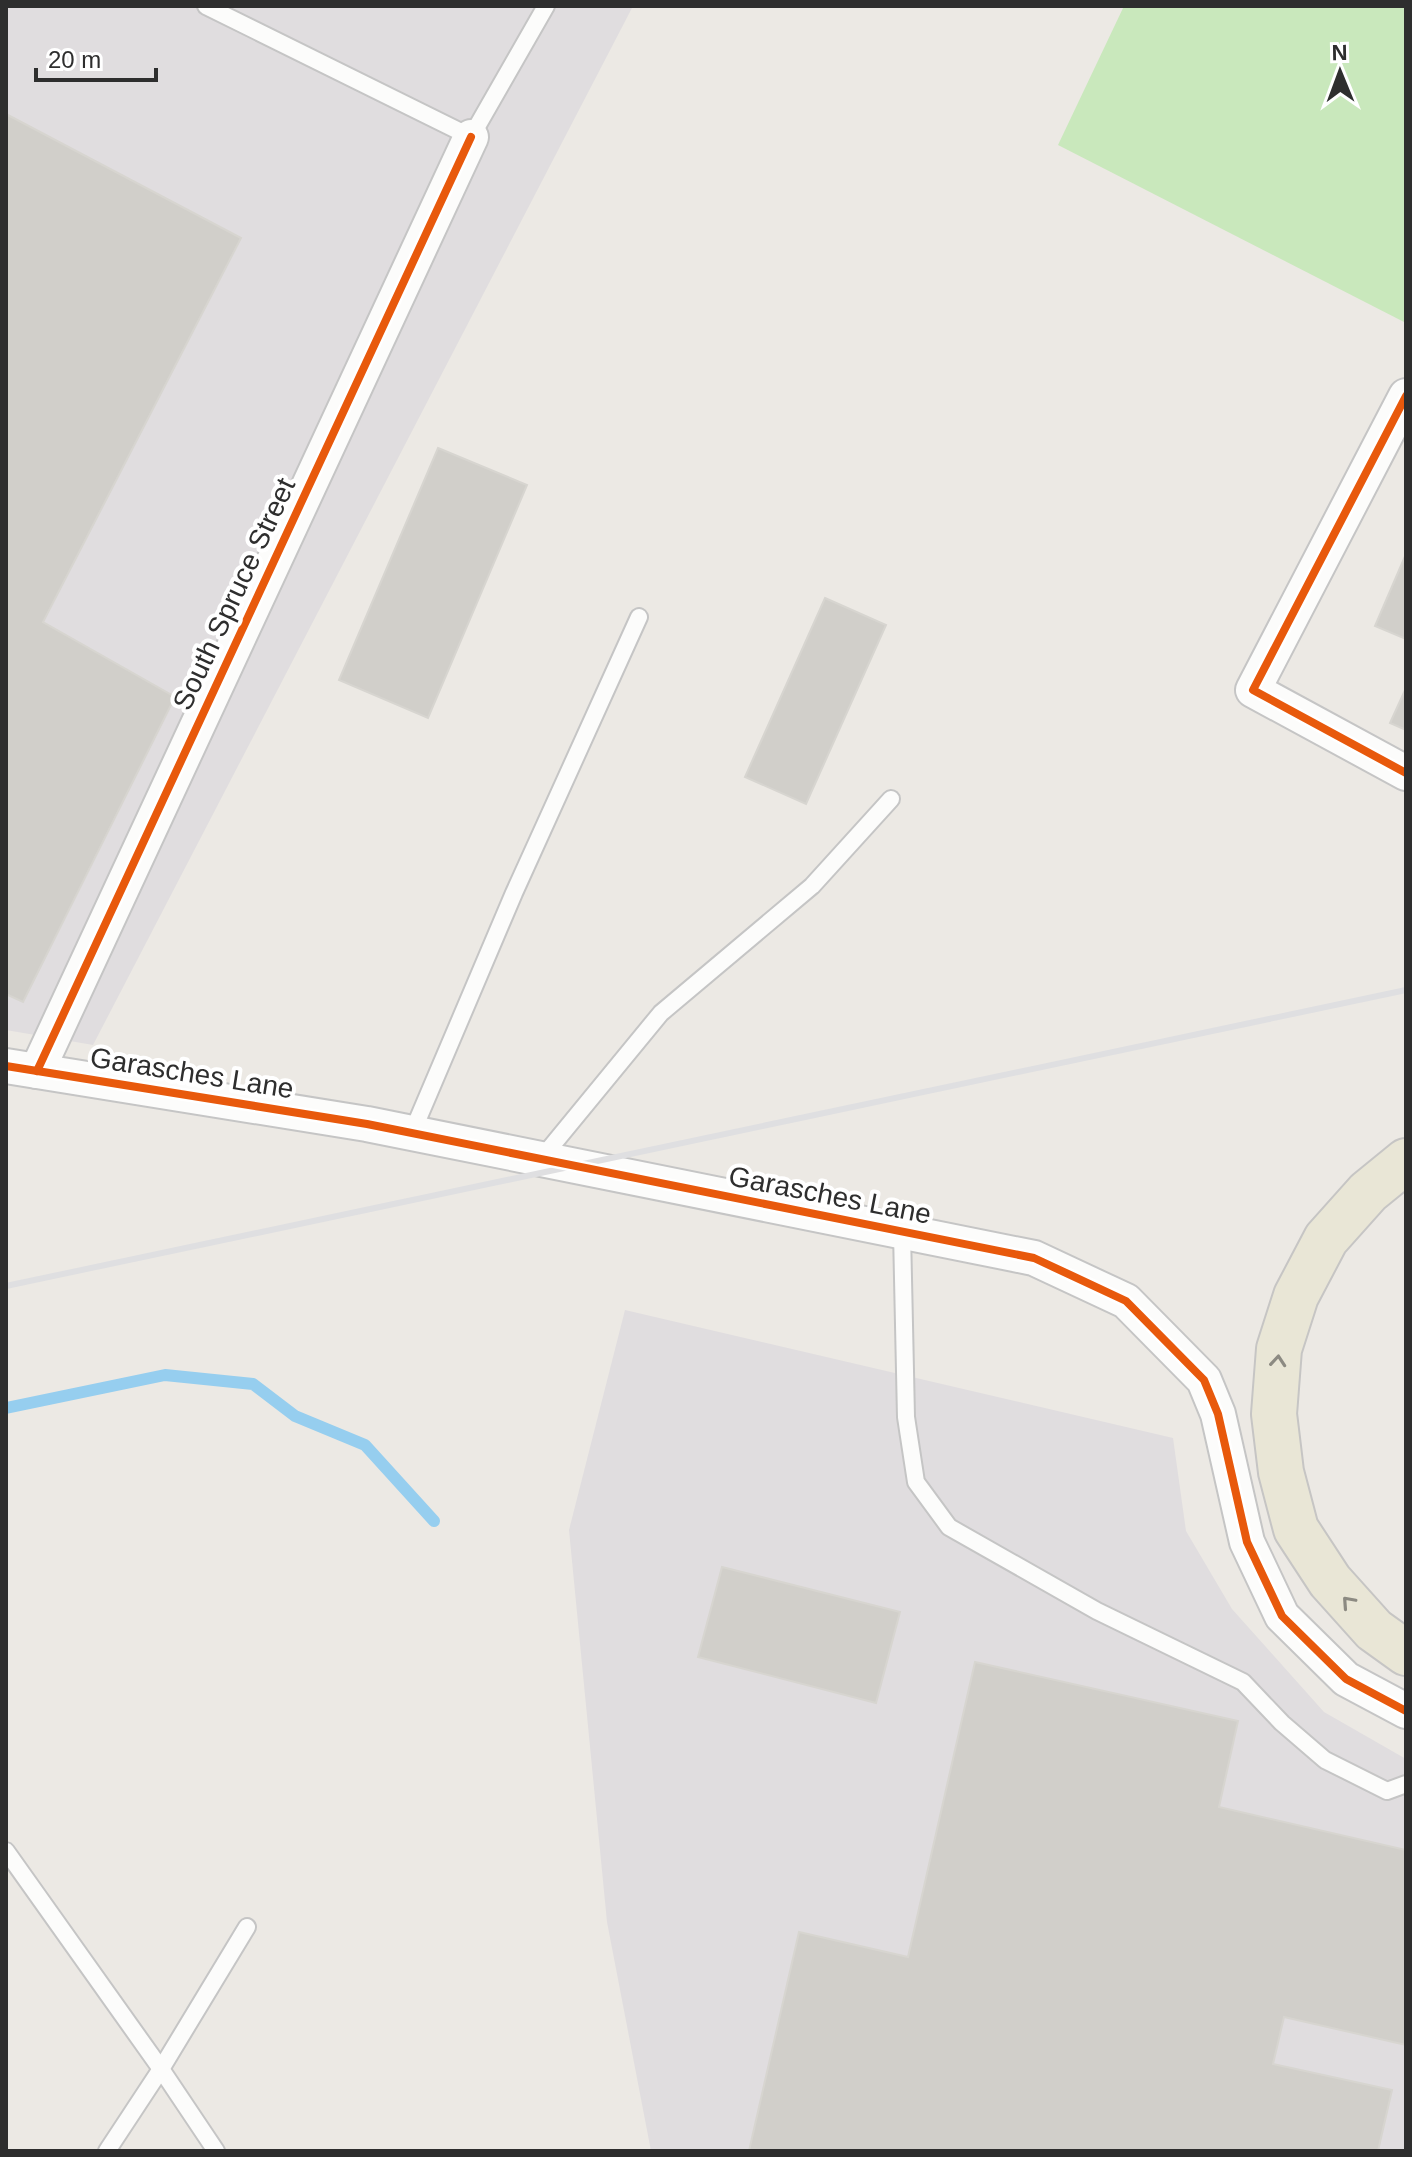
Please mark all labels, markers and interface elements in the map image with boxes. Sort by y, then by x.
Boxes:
scale bar [36,32,156,82]
north arrow [1300,32,1380,112]
text: N [1331,40,1348,65]
text: 20 m [48,46,101,73]
street label: South Spruce Street [167,473,301,715]
street label: Garasches Lane [88,1042,296,1104]
street label: Garasches Lane [726,1160,934,1230]
one-way arrow [1269,1354,1286,1367]
one-way arrow [1343,1596,1358,1611]

